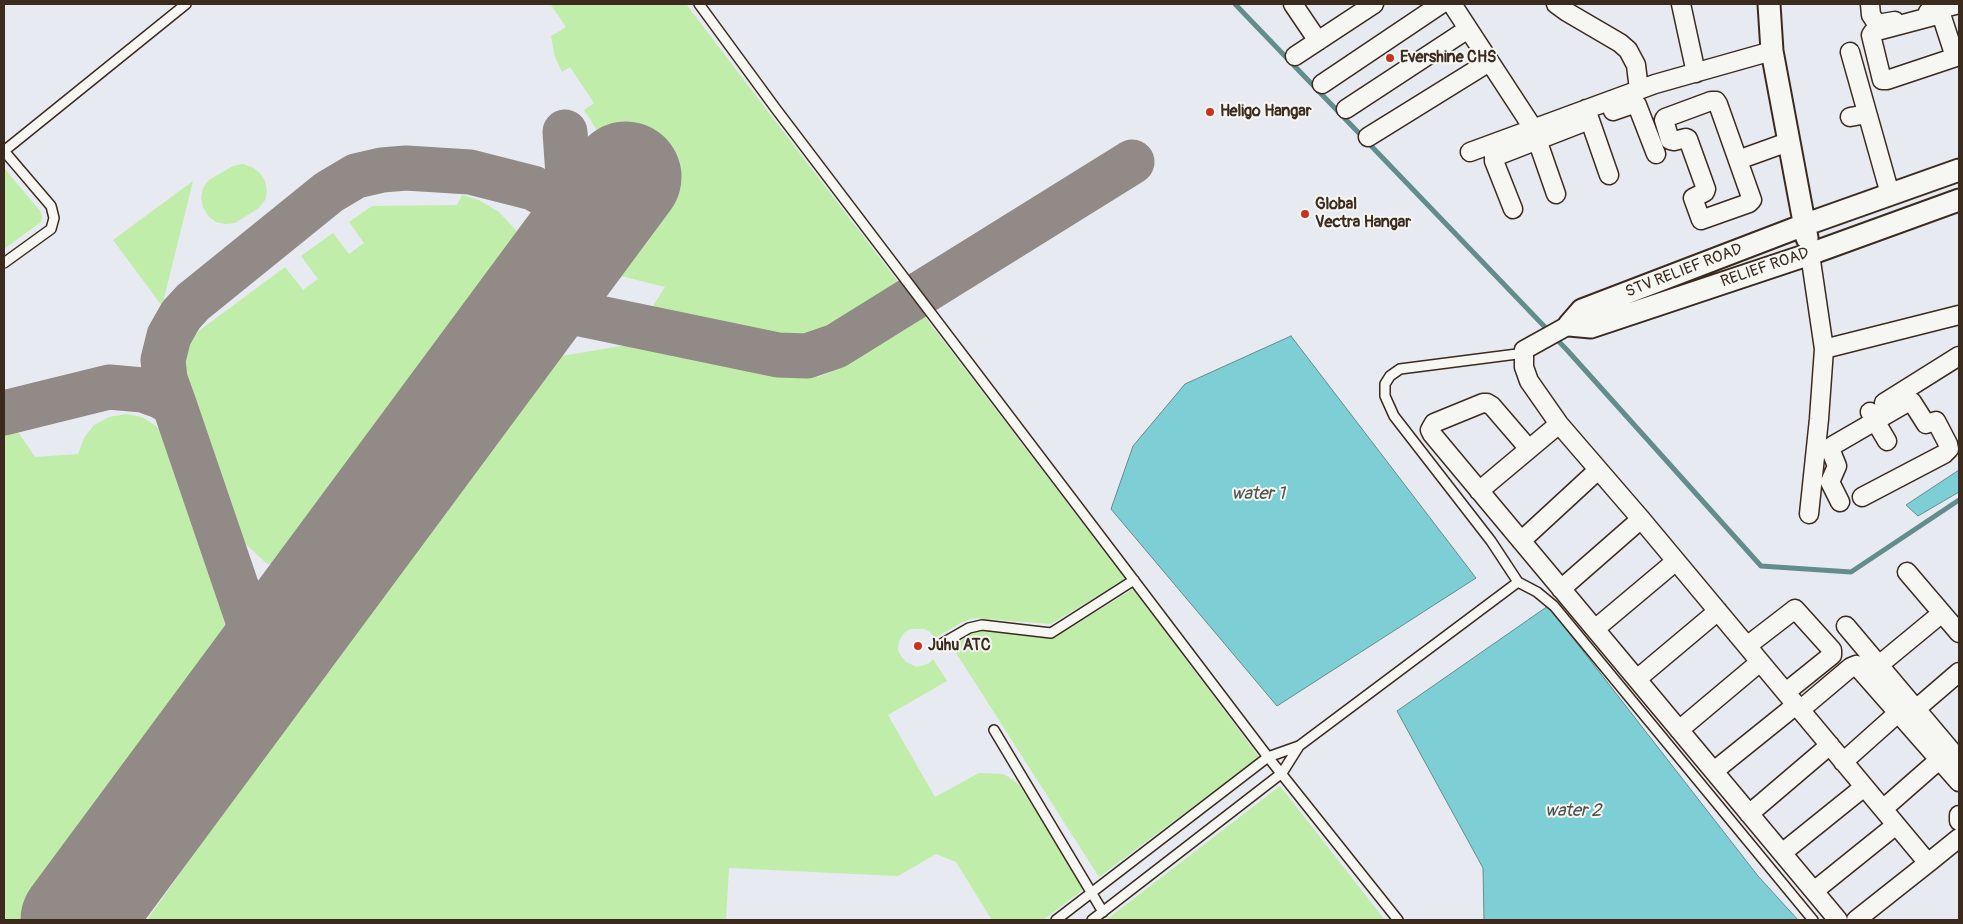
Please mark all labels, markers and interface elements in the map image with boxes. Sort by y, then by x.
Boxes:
place label: Evershine CHS [1400,48,1496,68]
marker: Evershine CHS [1384,52,1396,64]
place label: Heligo Hangar [1220,102,1311,122]
marker: Heligo Hangar [1204,106,1216,118]
place label: Global Vectra Hangar [1315,195,1411,233]
marker: Global Vectra Hangar [1299,208,1311,220]
street label: STV RELIEF ROAD [1623,240,1745,302]
street label: RELIEF ROAD [1718,244,1812,292]
water label: water 1 [1231,483,1285,505]
place label: Juhu ATC [928,636,991,656]
marker: Juhu ATC [912,640,924,652]
water label: water 2 [1545,800,1601,822]

